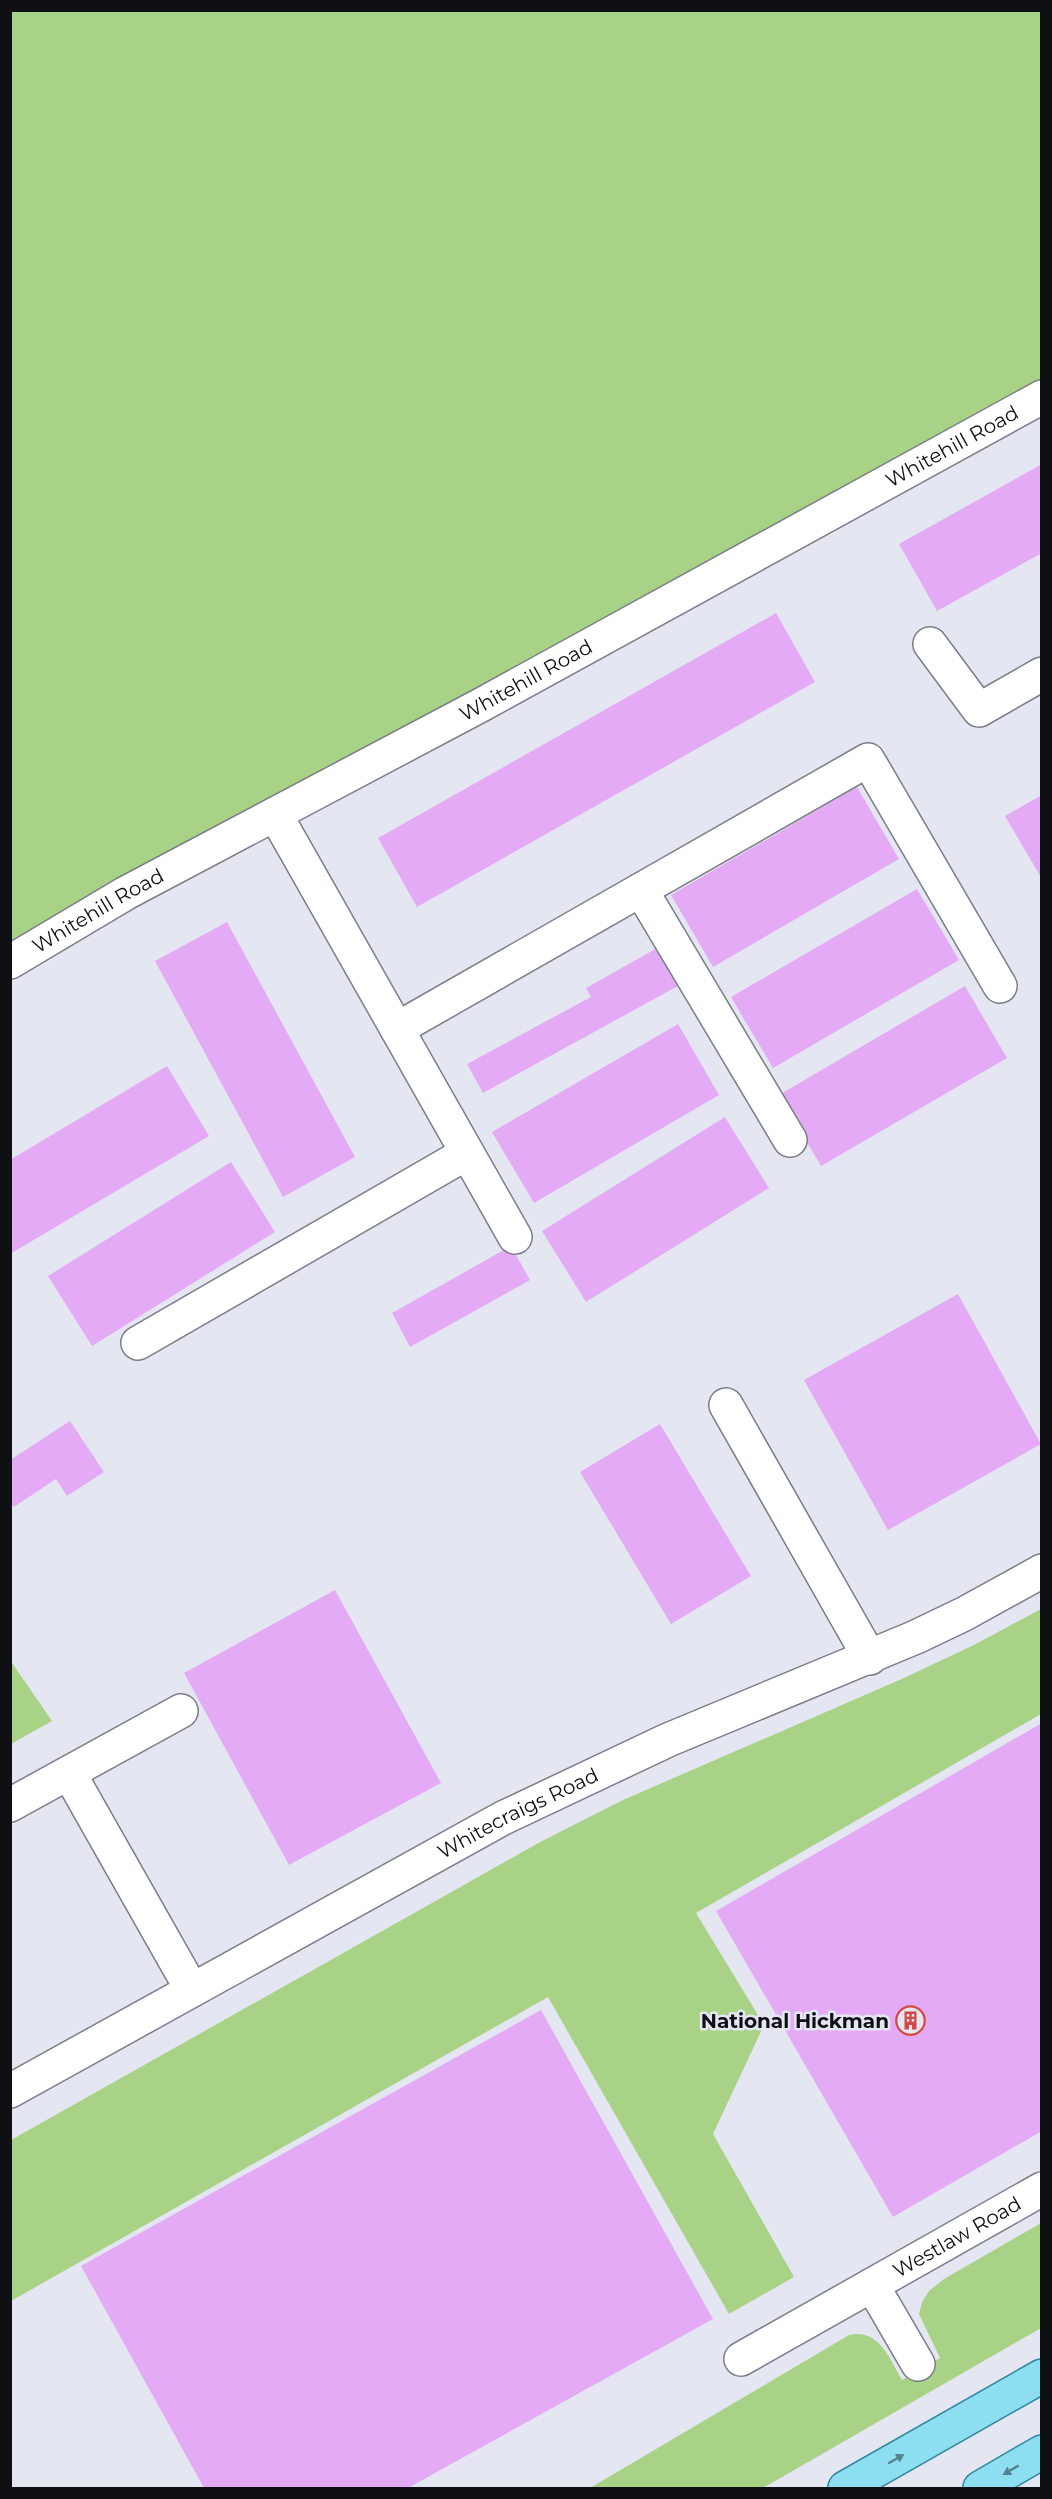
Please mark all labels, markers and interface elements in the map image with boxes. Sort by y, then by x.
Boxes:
street label: Whitehill Road [881,400,1023,492]
street label: Whitehill Road [455,634,597,726]
street label: Whitehill Road [28,863,168,958]
street label: Whitecraigs Road [433,1763,602,1864]
building icon: National Hickman [894,2005,926,2037]
place label: National Hickman [701,2009,889,2033]
street label: Westlaw Road [889,2191,1025,2283]
one-way arrow [888,2454,904,2465]
one-way arrow [1002,2465,1019,2475]

